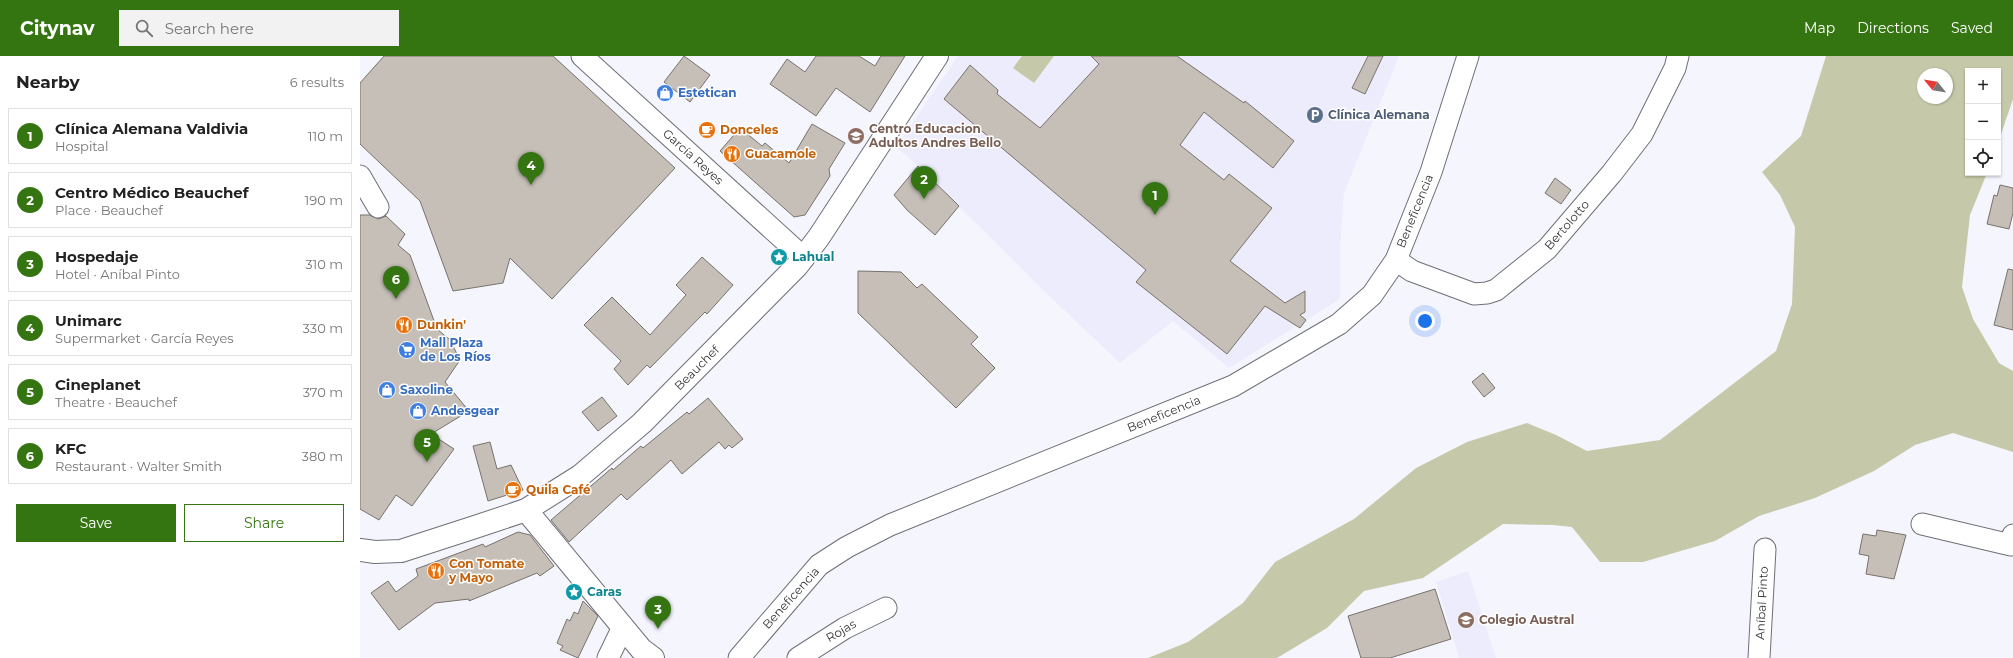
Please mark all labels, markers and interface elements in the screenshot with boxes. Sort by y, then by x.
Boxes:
search box [119,10,399,46]
text: Citynav [20,17,95,40]
icon: search [133,17,155,39]
text: Search here [165,19,254,38]
text: Map [1804,19,1835,37]
text: Directions [1857,19,1929,37]
text: Saved [1951,19,1993,37]
north arrow [1917,68,1953,104]
map controls [1965,68,2001,176]
button: + [1965,68,2001,104]
text: Nearby [16,72,80,92]
text: 6 results [290,74,344,90]
shop icon: Estetican [655,83,675,103]
place label: Estetican [678,85,737,100]
button: − [1965,104,2001,140]
parking icon: Clínica Alemana [1305,105,1325,125]
place label: Clínica Alemana [1328,107,1430,122]
text: Clínica Alemana Valdivia [55,119,248,138]
cafe icon: Donceles [697,120,717,140]
place label: Centro Educacion Adultos Andres Bello [868,121,1001,150]
place label: Donceles [720,122,779,137]
street label: García Reyes [660,125,727,188]
school or university icon: Centro Educacion Adultos Andres Bello [846,126,866,146]
text: 1 [27,128,33,144]
text: 110 m [308,128,343,144]
text: Hospital [55,138,108,154]
button: locate [1965,140,2001,176]
restaurant icon: Guacamole [722,144,742,164]
place label: Guacamole [745,146,817,161]
pin: 4 [518,152,544,185]
pin: 2 [911,166,937,199]
street label: Beneficencia [1393,172,1436,250]
pin: 1 [1142,182,1168,215]
text: Centro Médico Beauchef [55,183,249,202]
text: 2 [26,192,34,208]
text: 190 m [305,192,343,208]
street label: Bertolotto [1541,197,1592,253]
text: Place · Beauchef [55,202,163,218]
text: Hospedaje [55,247,138,266]
place icon: Lahual [769,247,789,267]
place label: Lahual [792,249,834,264]
text: 3 [26,256,34,272]
text: 310 m [305,256,343,272]
text: Hotel · Aníbal Pinto [55,266,180,282]
pin: 6 [383,266,409,299]
text: Unimarc [55,311,122,330]
your location [1415,311,1435,331]
restaurant icon: Dunkin' [394,315,414,335]
place label: Dunkin' [417,317,466,332]
text: 4 [26,320,34,336]
text: 330 m [303,320,343,336]
text: Supermarket · García Reyes [55,330,234,346]
place label: Mall Plaza de Los Ríos [420,335,491,364]
supermarket icon: Mall Plaza de Los Ríos [397,340,417,360]
street label: Beauchef [671,341,723,393]
text: Cineplanet [55,375,141,394]
shop icon: Saxoline [377,380,397,400]
place label: Saxoline [400,382,453,397]
text: 5 [26,384,34,400]
text: 370 m [303,384,343,400]
street label: Beneficencia [1125,392,1203,435]
text: Theatre · Beauchef [55,394,177,410]
shop icon: Andesgear [408,401,428,421]
place label: Andesgear [430,403,499,418]
pin: 5 [414,429,440,462]
text: KFC [55,439,86,458]
text: 6 [26,448,34,464]
text: 380 m [302,448,343,464]
text: Restaurant · Walter Smith [55,458,222,474]
cafe icon: Quila Café [503,480,523,500]
place label: Quila Café [526,482,591,497]
button: Save [16,504,176,542]
button: Share [184,504,344,542]
place label: Con Tomate y Mayo [448,556,525,585]
restaurant icon: Con Tomate y Mayo [426,561,446,581]
street label: Beneficencia [759,564,822,632]
street label: Aníbal Pinto [1752,566,1771,640]
place icon: Caras [564,582,584,602]
place label: Caras [587,584,622,599]
pin: 3 [645,596,671,629]
school or university icon: Colegio Austral [1456,610,1476,630]
place label: Colegio Austral [1479,612,1574,627]
street label: Rojas [823,616,859,645]

